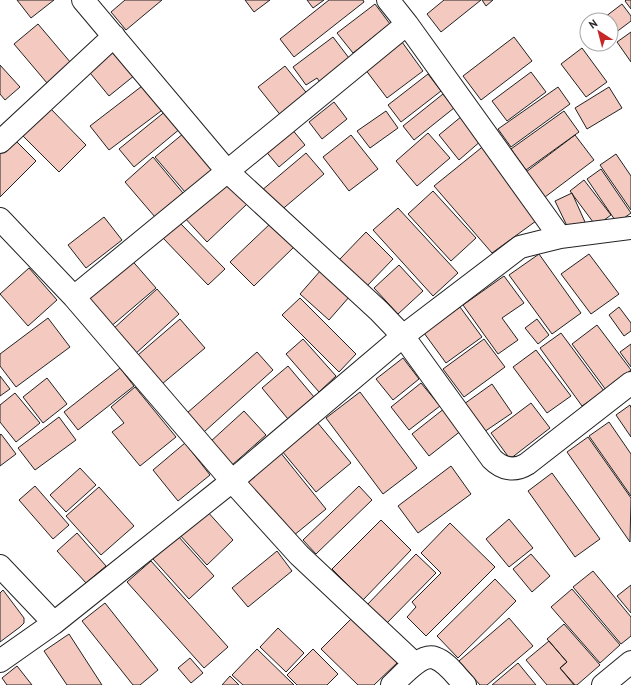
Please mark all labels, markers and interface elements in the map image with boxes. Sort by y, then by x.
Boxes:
north arrow [579,12,619,52]
text: N [586,16,600,32]

